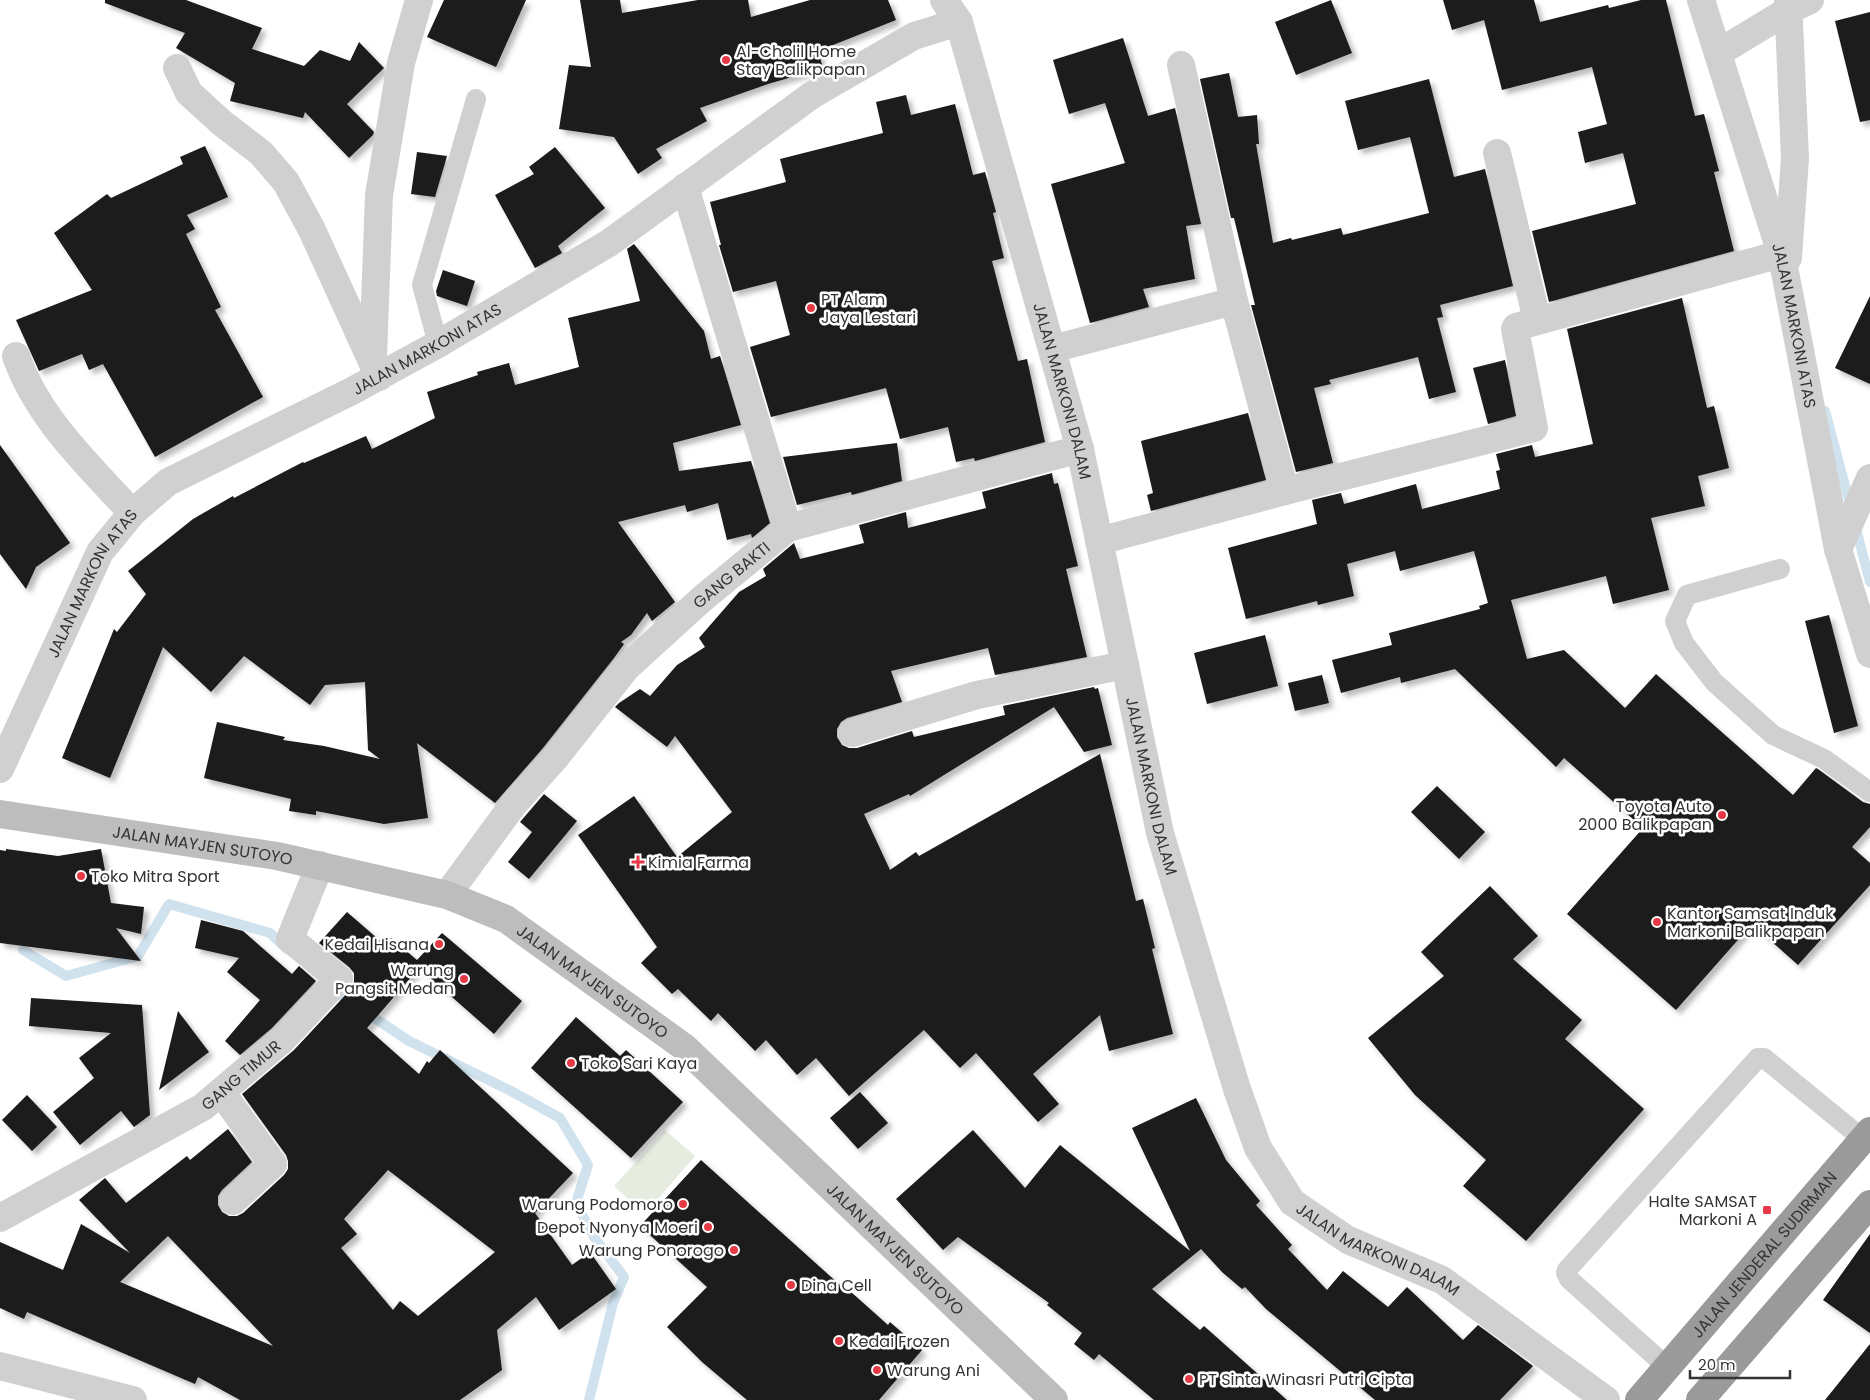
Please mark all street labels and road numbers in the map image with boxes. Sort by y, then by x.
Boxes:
street label: JALAN MARKONI ATAS [1766,240,1822,410]
street label: JALAN MARKONI ATAS [348,298,506,401]
street label: JALAN MARKONI DALAM [1027,300,1097,481]
street label: JALAN MARKONI ATAS [42,504,143,661]
street label: GANG BAKTI [688,536,775,614]
street label: JALAN MARKONI DALAM [1120,695,1183,878]
street label: JALAN MAYJEN SUTOYO [111,820,295,871]
street label: JALAN MAYJEN SUTOYO [512,919,673,1044]
street label: GANG TIMUR [196,1035,286,1116]
street label: JALAN JENDERAL SUDIRMAN [1686,1166,1843,1343]
street label: JALAN MAYJEN SUTOYO [821,1178,969,1320]
street label: JALAN MARKONI DALAM [1291,1197,1464,1301]

